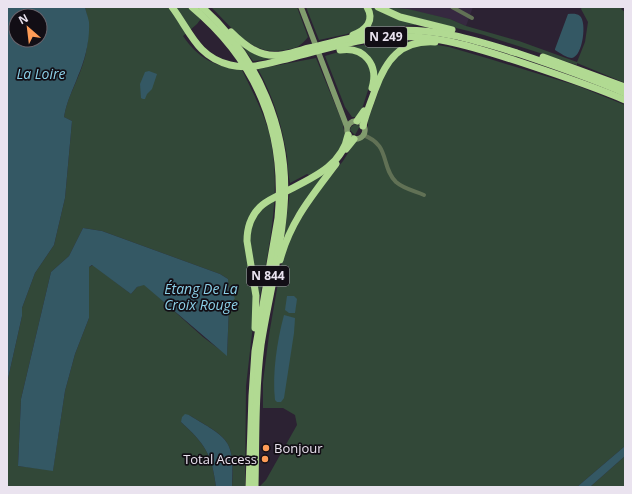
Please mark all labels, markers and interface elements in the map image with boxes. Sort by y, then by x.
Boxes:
north arrow [8,8,48,48]
text: N [16,10,31,27]
road number: N 249 [365,27,407,47]
water label: La Loire [17,64,65,83]
road number: N 844 [247,266,289,286]
water label: Étang De La Croix Rouge [164,279,238,314]
place label: Bonjour [274,439,323,457]
marker: Bonjour [261,443,271,453]
place label: Total Access [183,450,257,468]
marker: Total Access [260,454,270,464]

